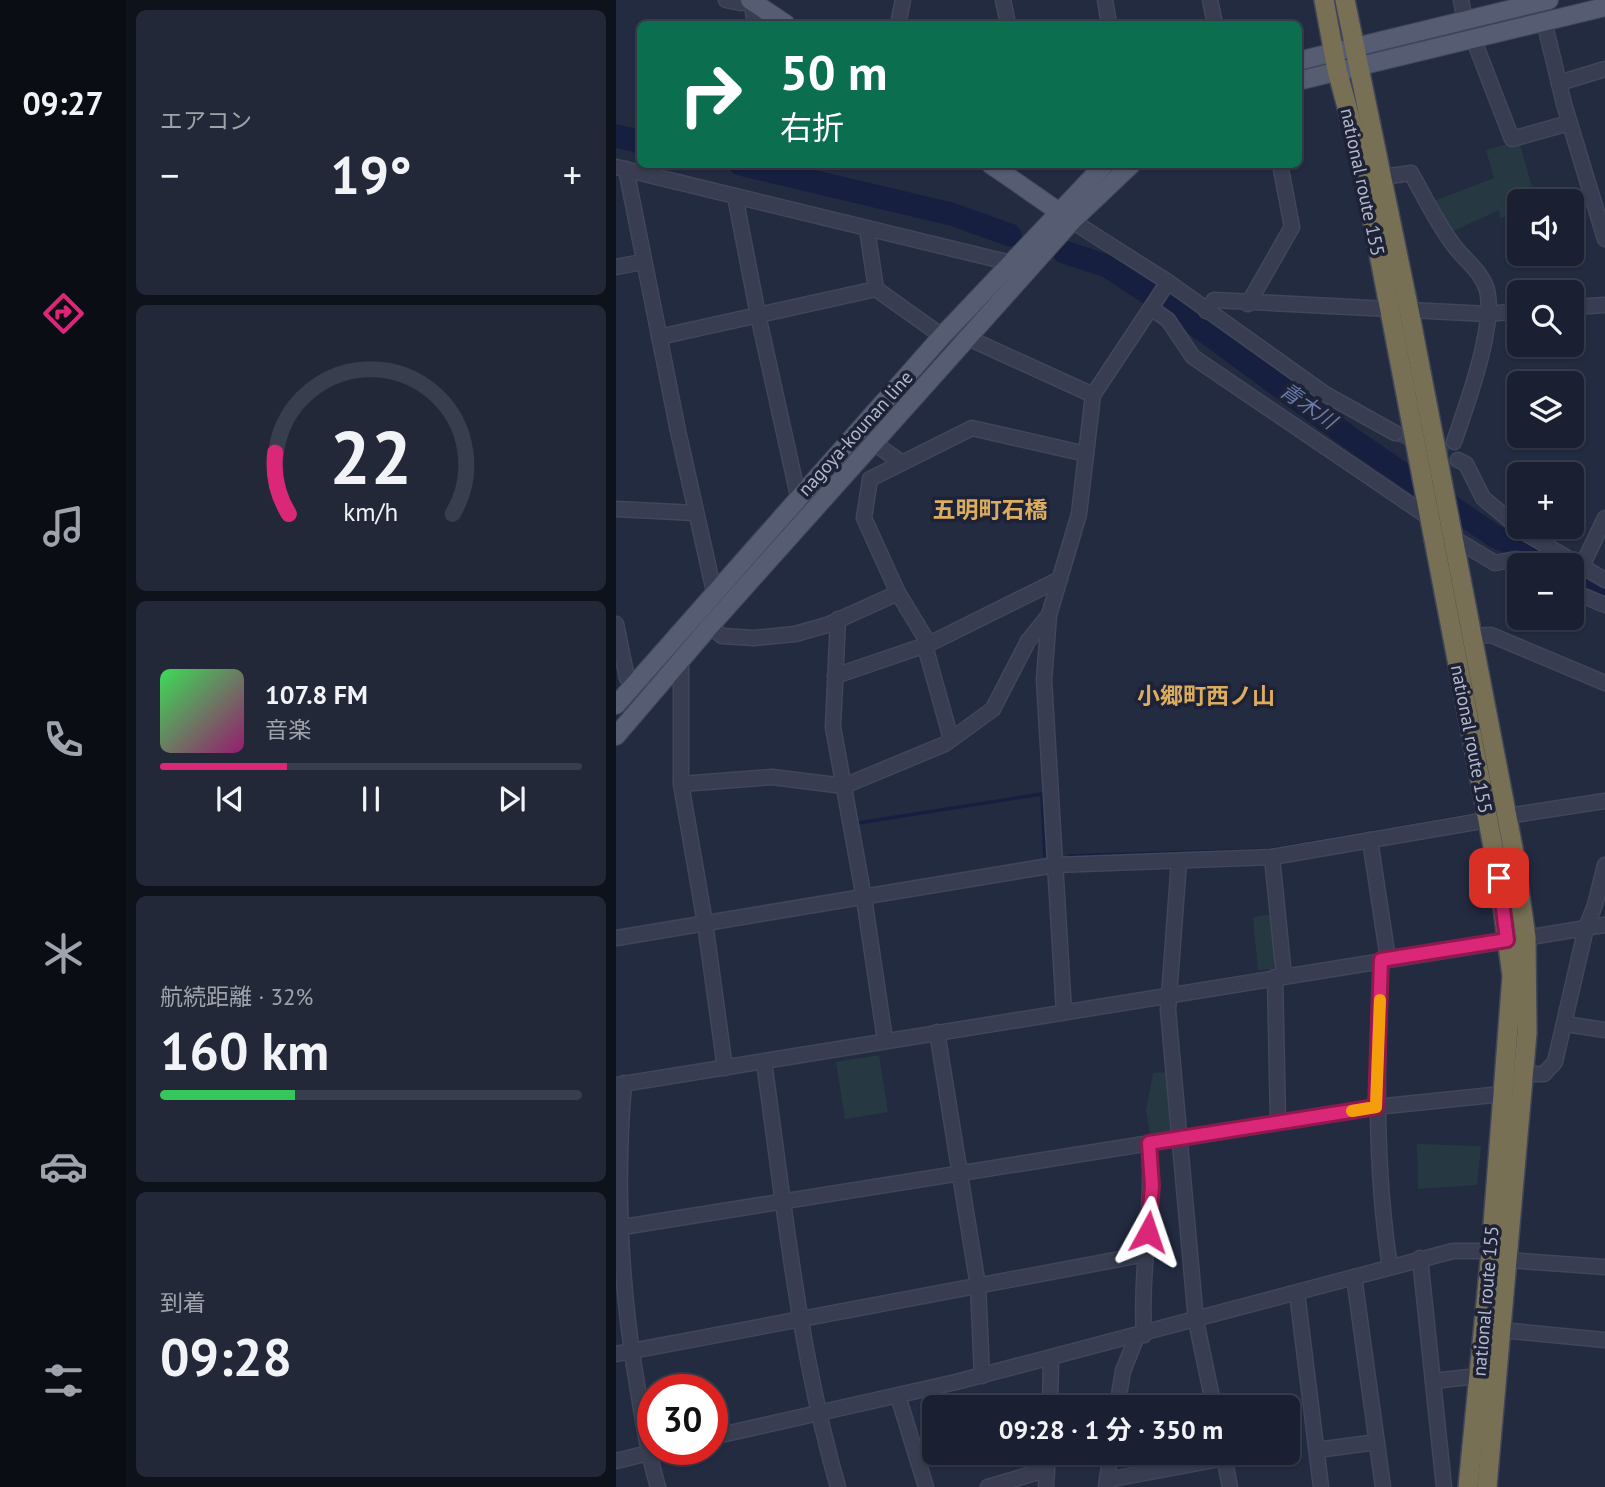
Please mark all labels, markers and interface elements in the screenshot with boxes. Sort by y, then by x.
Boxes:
text: 50 m [780,40,887,104]
icon: right [665,49,756,140]
text: 09:27 [22,82,104,124]
text: エアコン [160,106,252,135]
text: 右折 [780,106,844,148]
street label: national route 155 [1336,106,1390,258]
text: 19° [330,141,412,208]
text: − [160,150,179,199]
text: + [563,150,582,199]
map controls [1507,189,1584,630]
button: sound [1507,189,1584,266]
button: search [1507,280,1584,357]
icon: directions [39,289,88,338]
street label: nagoya-kounan line [792,365,918,501]
button: layers [1507,371,1584,448]
water label: 青木川 [1275,376,1343,436]
text: 22 [330,411,412,505]
button: + [1507,462,1584,539]
district label: 五明町石橋 [933,495,1048,524]
text: km/h [344,496,398,528]
icon: music [39,502,88,551]
button: − [1507,553,1584,630]
street label: national route 155 [1446,663,1498,815]
text: 107.8 FM [265,678,368,711]
district label: 小郷町西ノ山 [1137,681,1275,710]
icon: phone [39,715,88,764]
text: 音楽 [265,715,311,744]
icon: previous [211,780,249,818]
icon: pause [352,780,390,818]
icon: next [493,780,531,818]
pin [1469,848,1529,908]
icon: arrive [1480,859,1518,897]
icon: climate [39,929,88,978]
text: 航続距離 · 32% [160,982,313,1011]
text: 160 km [160,1017,329,1084]
icon: car [39,1142,88,1191]
position arrow [1111,1195,1185,1269]
street label: national route 155 [1466,1225,1504,1377]
text: 到着 [160,1288,206,1317]
text: 09:28 [160,1323,292,1390]
icon: filters [39,1356,88,1405]
speed limit sign: 30 [637,1374,728,1465]
text: 09:28 · 1 分 · 350 m [999,1413,1223,1446]

